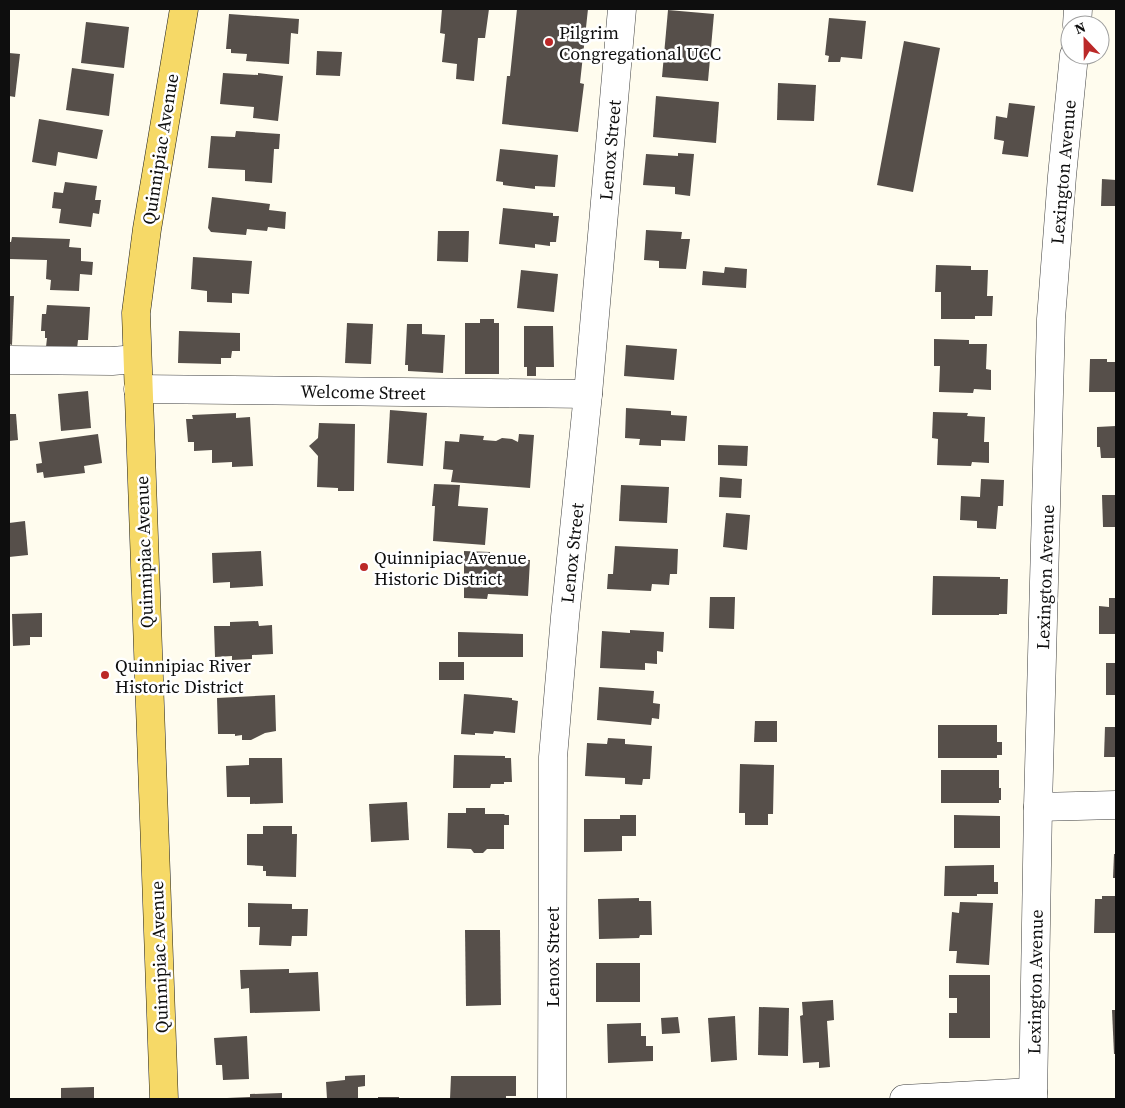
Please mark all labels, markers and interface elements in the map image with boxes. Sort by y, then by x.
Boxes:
north arrow [1060,15,1110,65]
text: N [1072,17,1089,39]
place label: Pilgrim Congregational UCC [559,20,721,66]
marker: Pilgrim Congregational UCC [543,36,555,48]
street label: Quinnipiac Avenue [136,72,184,226]
street label: Lenox Street [593,99,627,201]
street label: Lexington Avenue [1044,99,1082,245]
street label: Welcome Street [300,378,426,406]
street label: Quinnipiac Avenue [129,475,159,629]
street label: Lenox Street [554,502,590,604]
street label: Lexington Avenue [1030,504,1060,650]
place label: Quinnipiac Avenue Historic District [374,545,527,591]
marker: Quinnipiac Avenue Historic District [358,561,370,573]
place label: Quinnipiac River Historic District [115,653,251,699]
marker: Quinnipiac River Historic District [99,669,111,681]
street label: Quinnipiac Avenue [144,880,174,1034]
street label: Lenox Street [540,907,565,1007]
street label: Lexington Avenue [1021,909,1049,1055]

